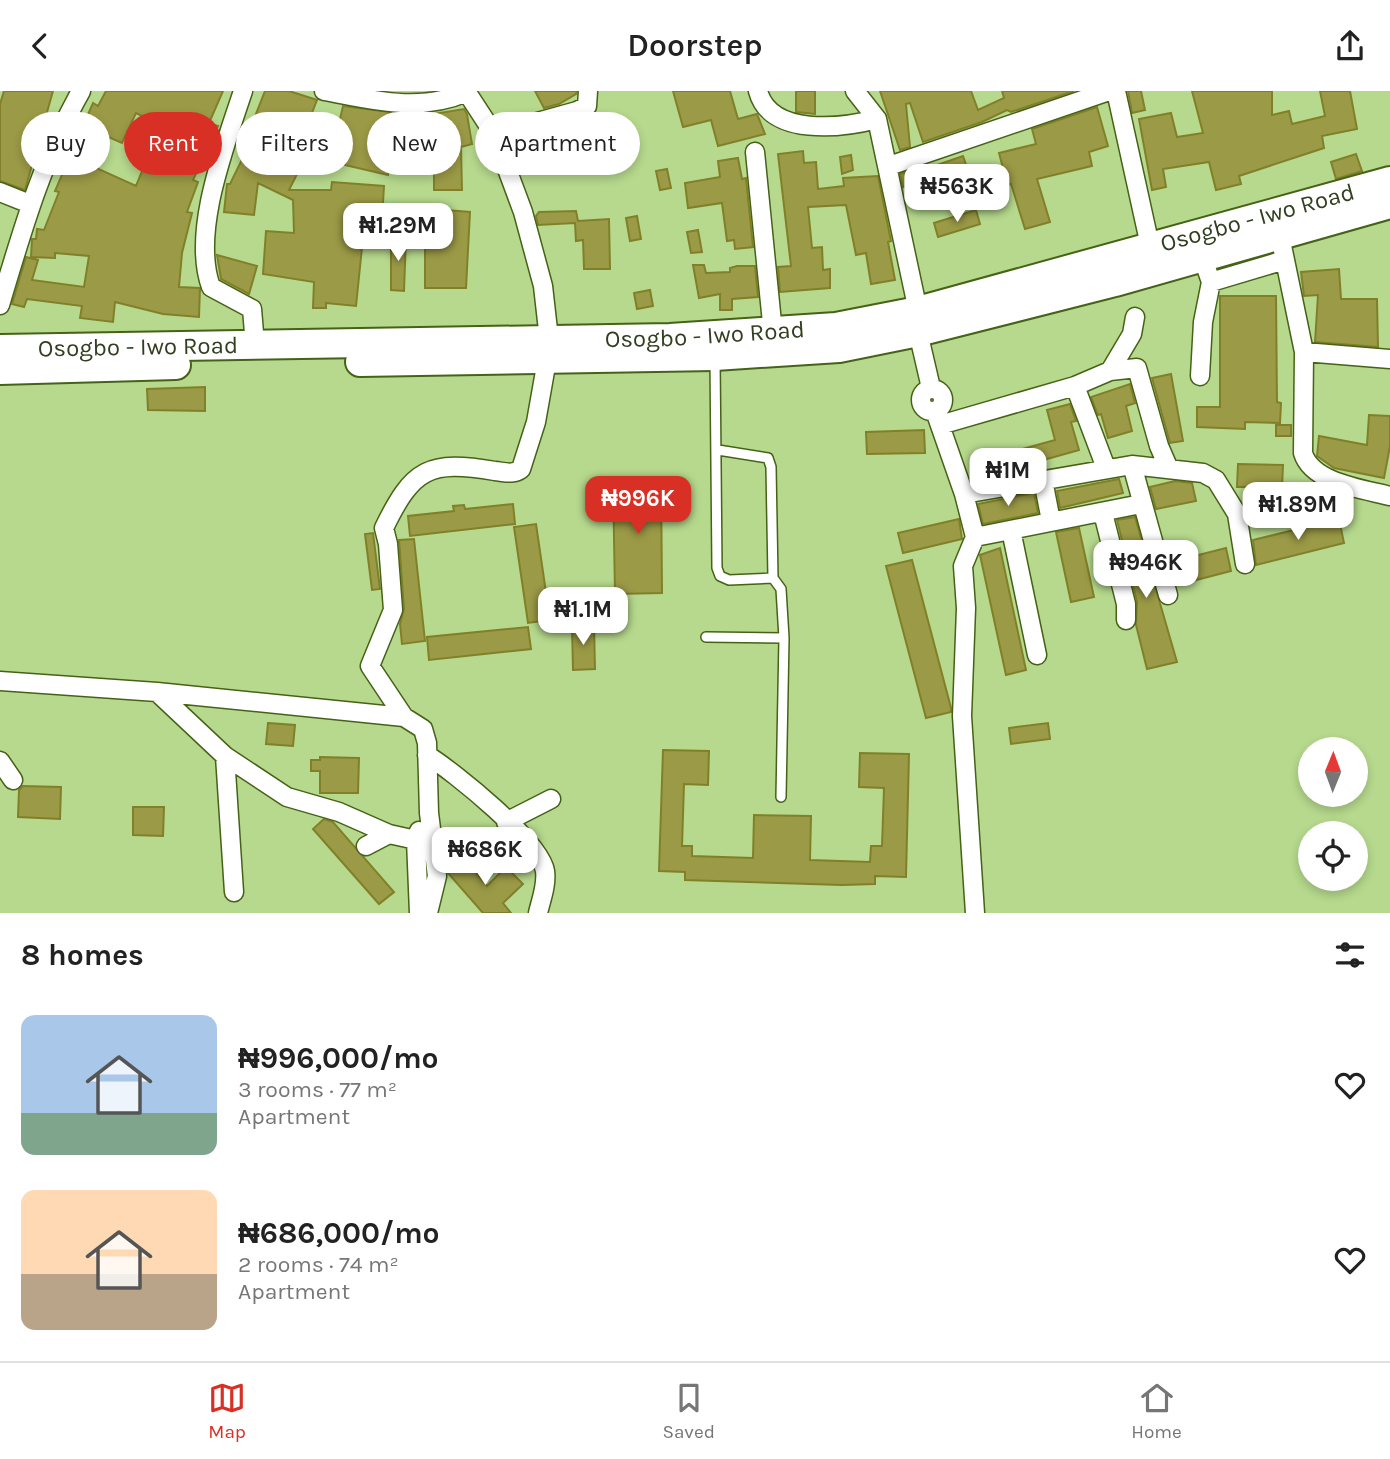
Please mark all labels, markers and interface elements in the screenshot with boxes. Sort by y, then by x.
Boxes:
icon: back [21,27,59,65]
text: Doorstep [627,27,763,64]
icon: share [1331,27,1369,65]
chip: Buy [21,112,110,175]
chip: Rent [124,112,222,175]
chip: Filters [236,112,353,175]
chip: New [367,112,461,175]
chip: Apartment [475,112,640,175]
pin: ₦563K [908,165,1006,224]
text: ₦563K [920,173,994,200]
street label: Osogbo - Iwo Road [1157,177,1358,258]
pin: ₦1.29M [341,204,455,263]
text: ₦1.29M [359,212,437,239]
street label: Osogbo - Iwo Road [605,315,806,353]
street label: Osogbo - Iwo Road [38,331,238,362]
pin: ₦1M [974,449,1042,508]
text: ₦1M [986,457,1030,484]
pin: ₦996K [589,477,687,536]
pin: ₦1.89M [1241,483,1355,542]
text: ₦996K [601,485,675,512]
text: ₦1.89M [1259,491,1337,518]
pin: ₦946K [1097,540,1195,600]
text: ₦946K [1109,549,1183,576]
pin: ₦1.1M [534,587,632,647]
text: ₦1.1M [554,596,612,623]
north arrow [1298,737,1368,807]
map controls [1298,737,1368,891]
button: locate [1298,821,1368,891]
pin: ₦686K [436,827,534,887]
text: ₦686K [448,836,522,863]
icon: filters [1331,936,1369,974]
text: 8 homes [21,937,144,973]
text: ₦996,000/mo [238,1040,439,1076]
icon: home [77,1043,161,1127]
icon: heart [1331,1066,1369,1104]
text: 3 rooms · 77 m² [238,1076,397,1103]
text: Apartment [238,1103,350,1130]
text: ₦686,000/mo [238,1215,440,1251]
icon: home [77,1218,161,1302]
icon: heart [1331,1241,1369,1279]
text: 2 rooms · 74 m² [238,1251,399,1278]
text: Apartment [238,1278,350,1305]
tab: Map [208,1379,246,1443]
tab: Saved [662,1379,715,1443]
tab: Home [1131,1379,1182,1443]

